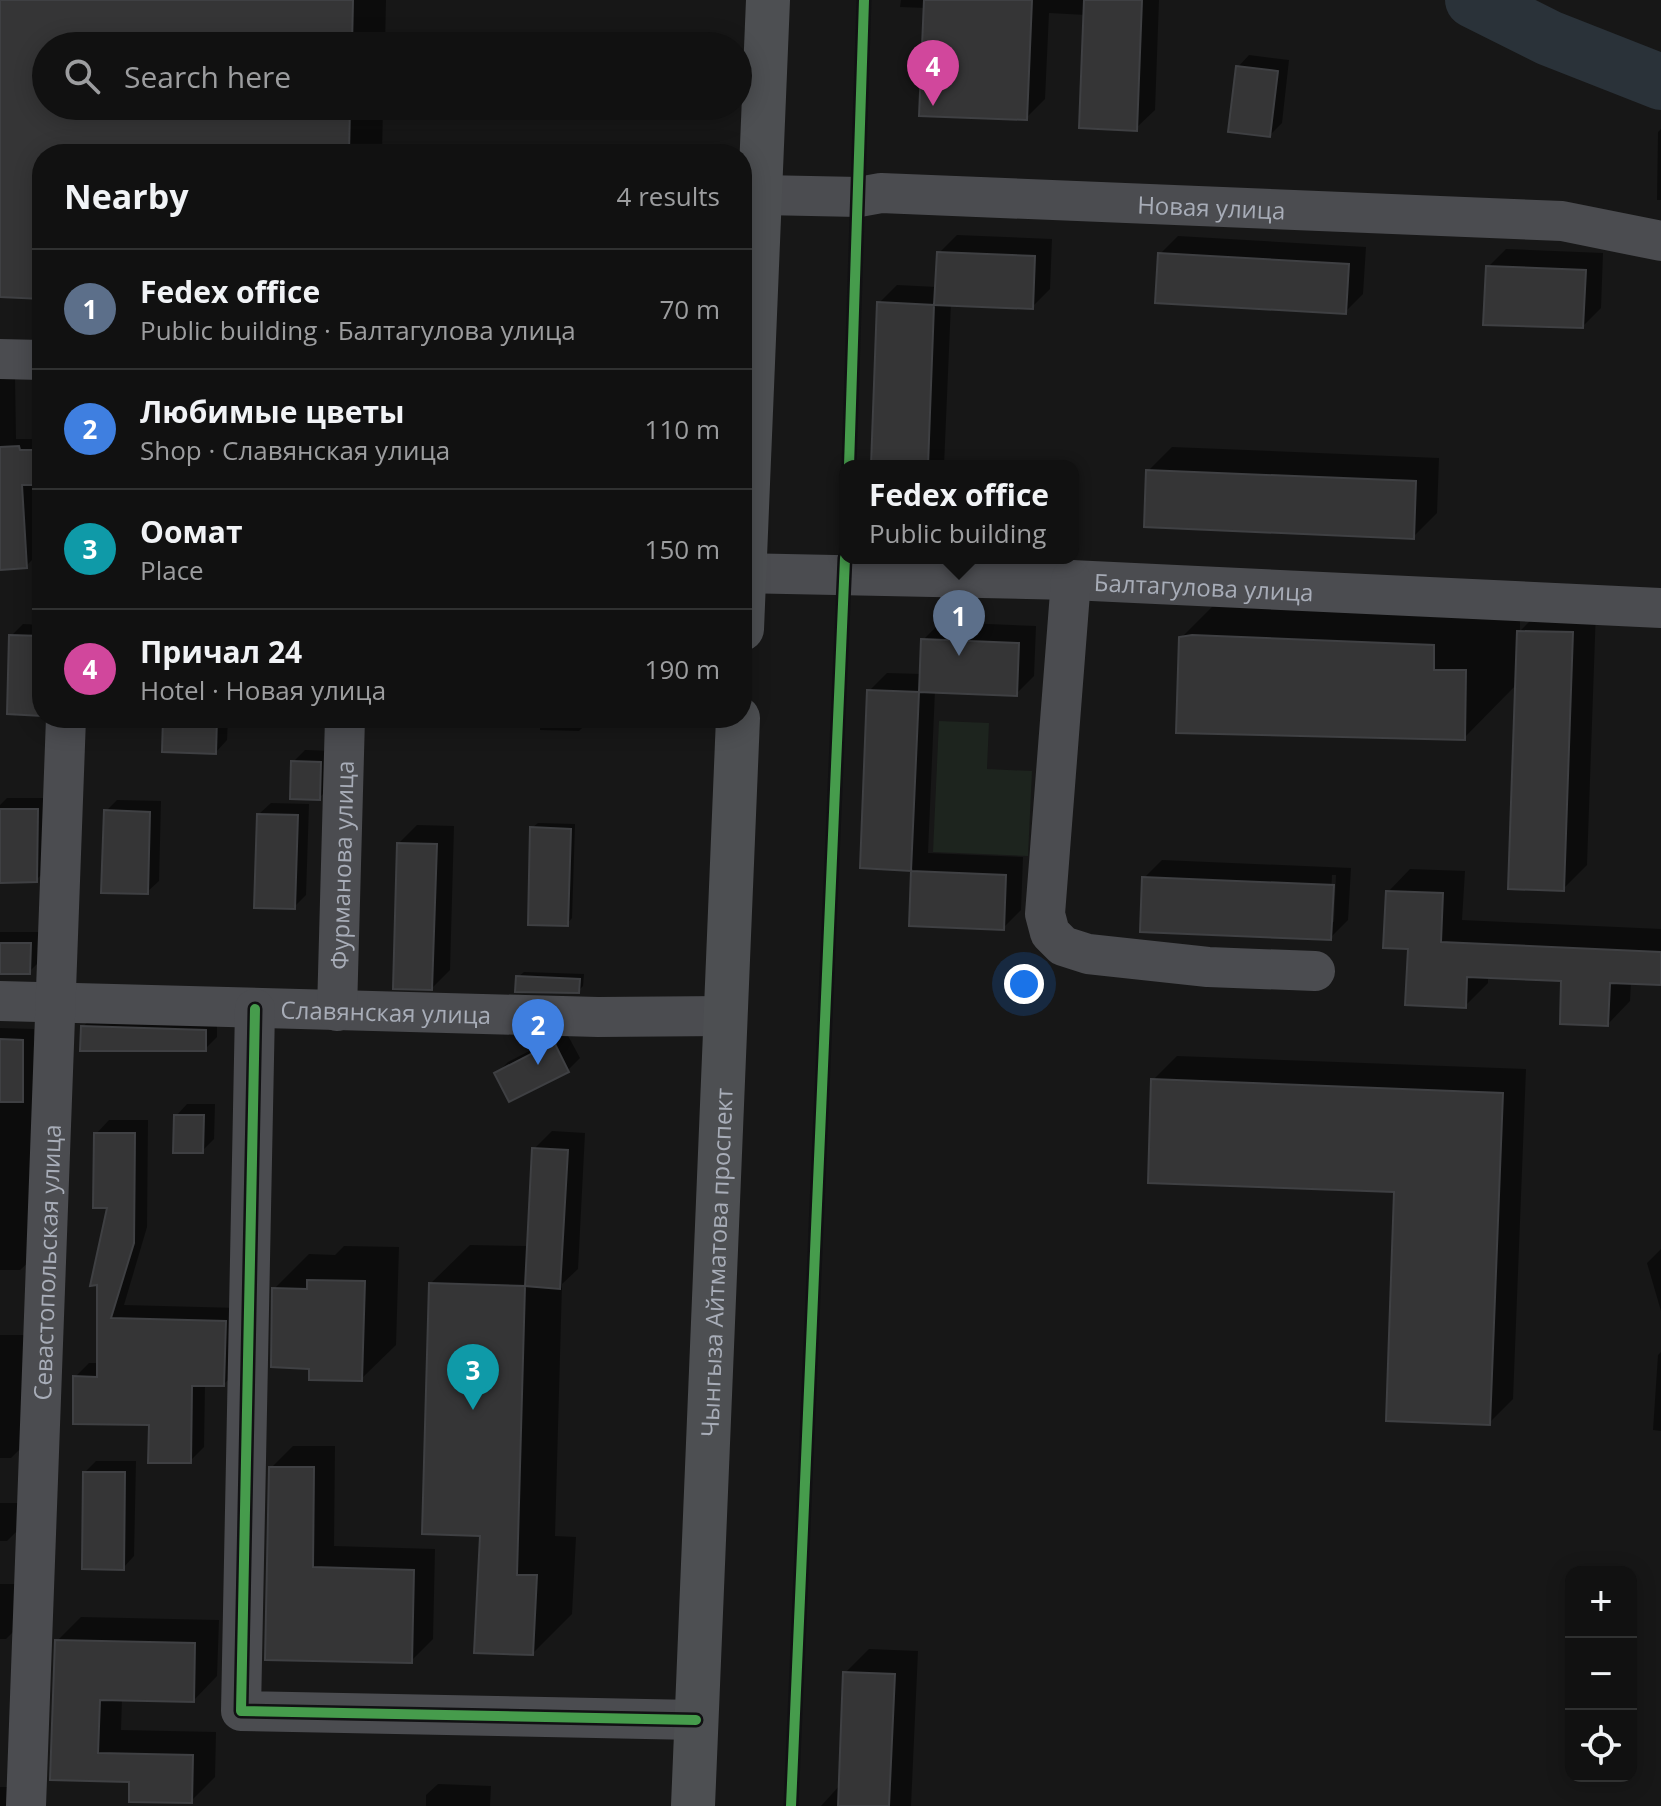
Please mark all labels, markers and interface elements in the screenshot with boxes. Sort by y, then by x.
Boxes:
search box [32,32,752,120]
pin: 4 [907,40,959,106]
icon: search [60,54,104,98]
text: Search here [124,56,291,97]
text: Nearby [64,173,189,219]
text: 4 results [617,178,720,214]
street label: Новая улица [1137,187,1286,226]
text: Fedex office [140,271,320,312]
text: 1 [83,291,97,327]
text: 70 m [659,291,720,327]
text: Public building · Балтагулова улица [140,312,576,348]
text: Любимые цветы [140,391,405,432]
text: 2 [83,411,97,447]
text: 110 m [645,411,720,447]
text: Shop · Славянская улица [140,432,450,468]
popup [839,460,1079,564]
text: Fedex office [869,474,1049,515]
text: Оомат [140,511,243,552]
text: Public building [869,515,1046,551]
text: 3 [83,531,97,567]
text: 150 m [645,531,720,567]
text: Place [140,552,204,588]
street label: Балтагулова улица [1093,565,1314,608]
pin: 1 [933,590,985,656]
text: Причал 24 [140,631,302,672]
text: 4 [83,651,97,687]
text: 190 m [645,651,720,687]
text: Hotel · Новая улица [140,672,386,708]
street label: Фурманова улица [322,760,360,970]
your location [1004,964,1044,1004]
street label: Славянская улица [280,992,492,1031]
pin: 2 [512,999,564,1065]
street label: Чынгыза Айтматова проспект [692,1087,739,1438]
street label: Севастопольская улица [24,1124,68,1401]
pin: 3 [447,1344,499,1410]
map controls [1565,1566,1637,1782]
button: + [1565,1566,1637,1638]
button: − [1565,1638,1637,1710]
button: locate [1565,1710,1637,1782]

